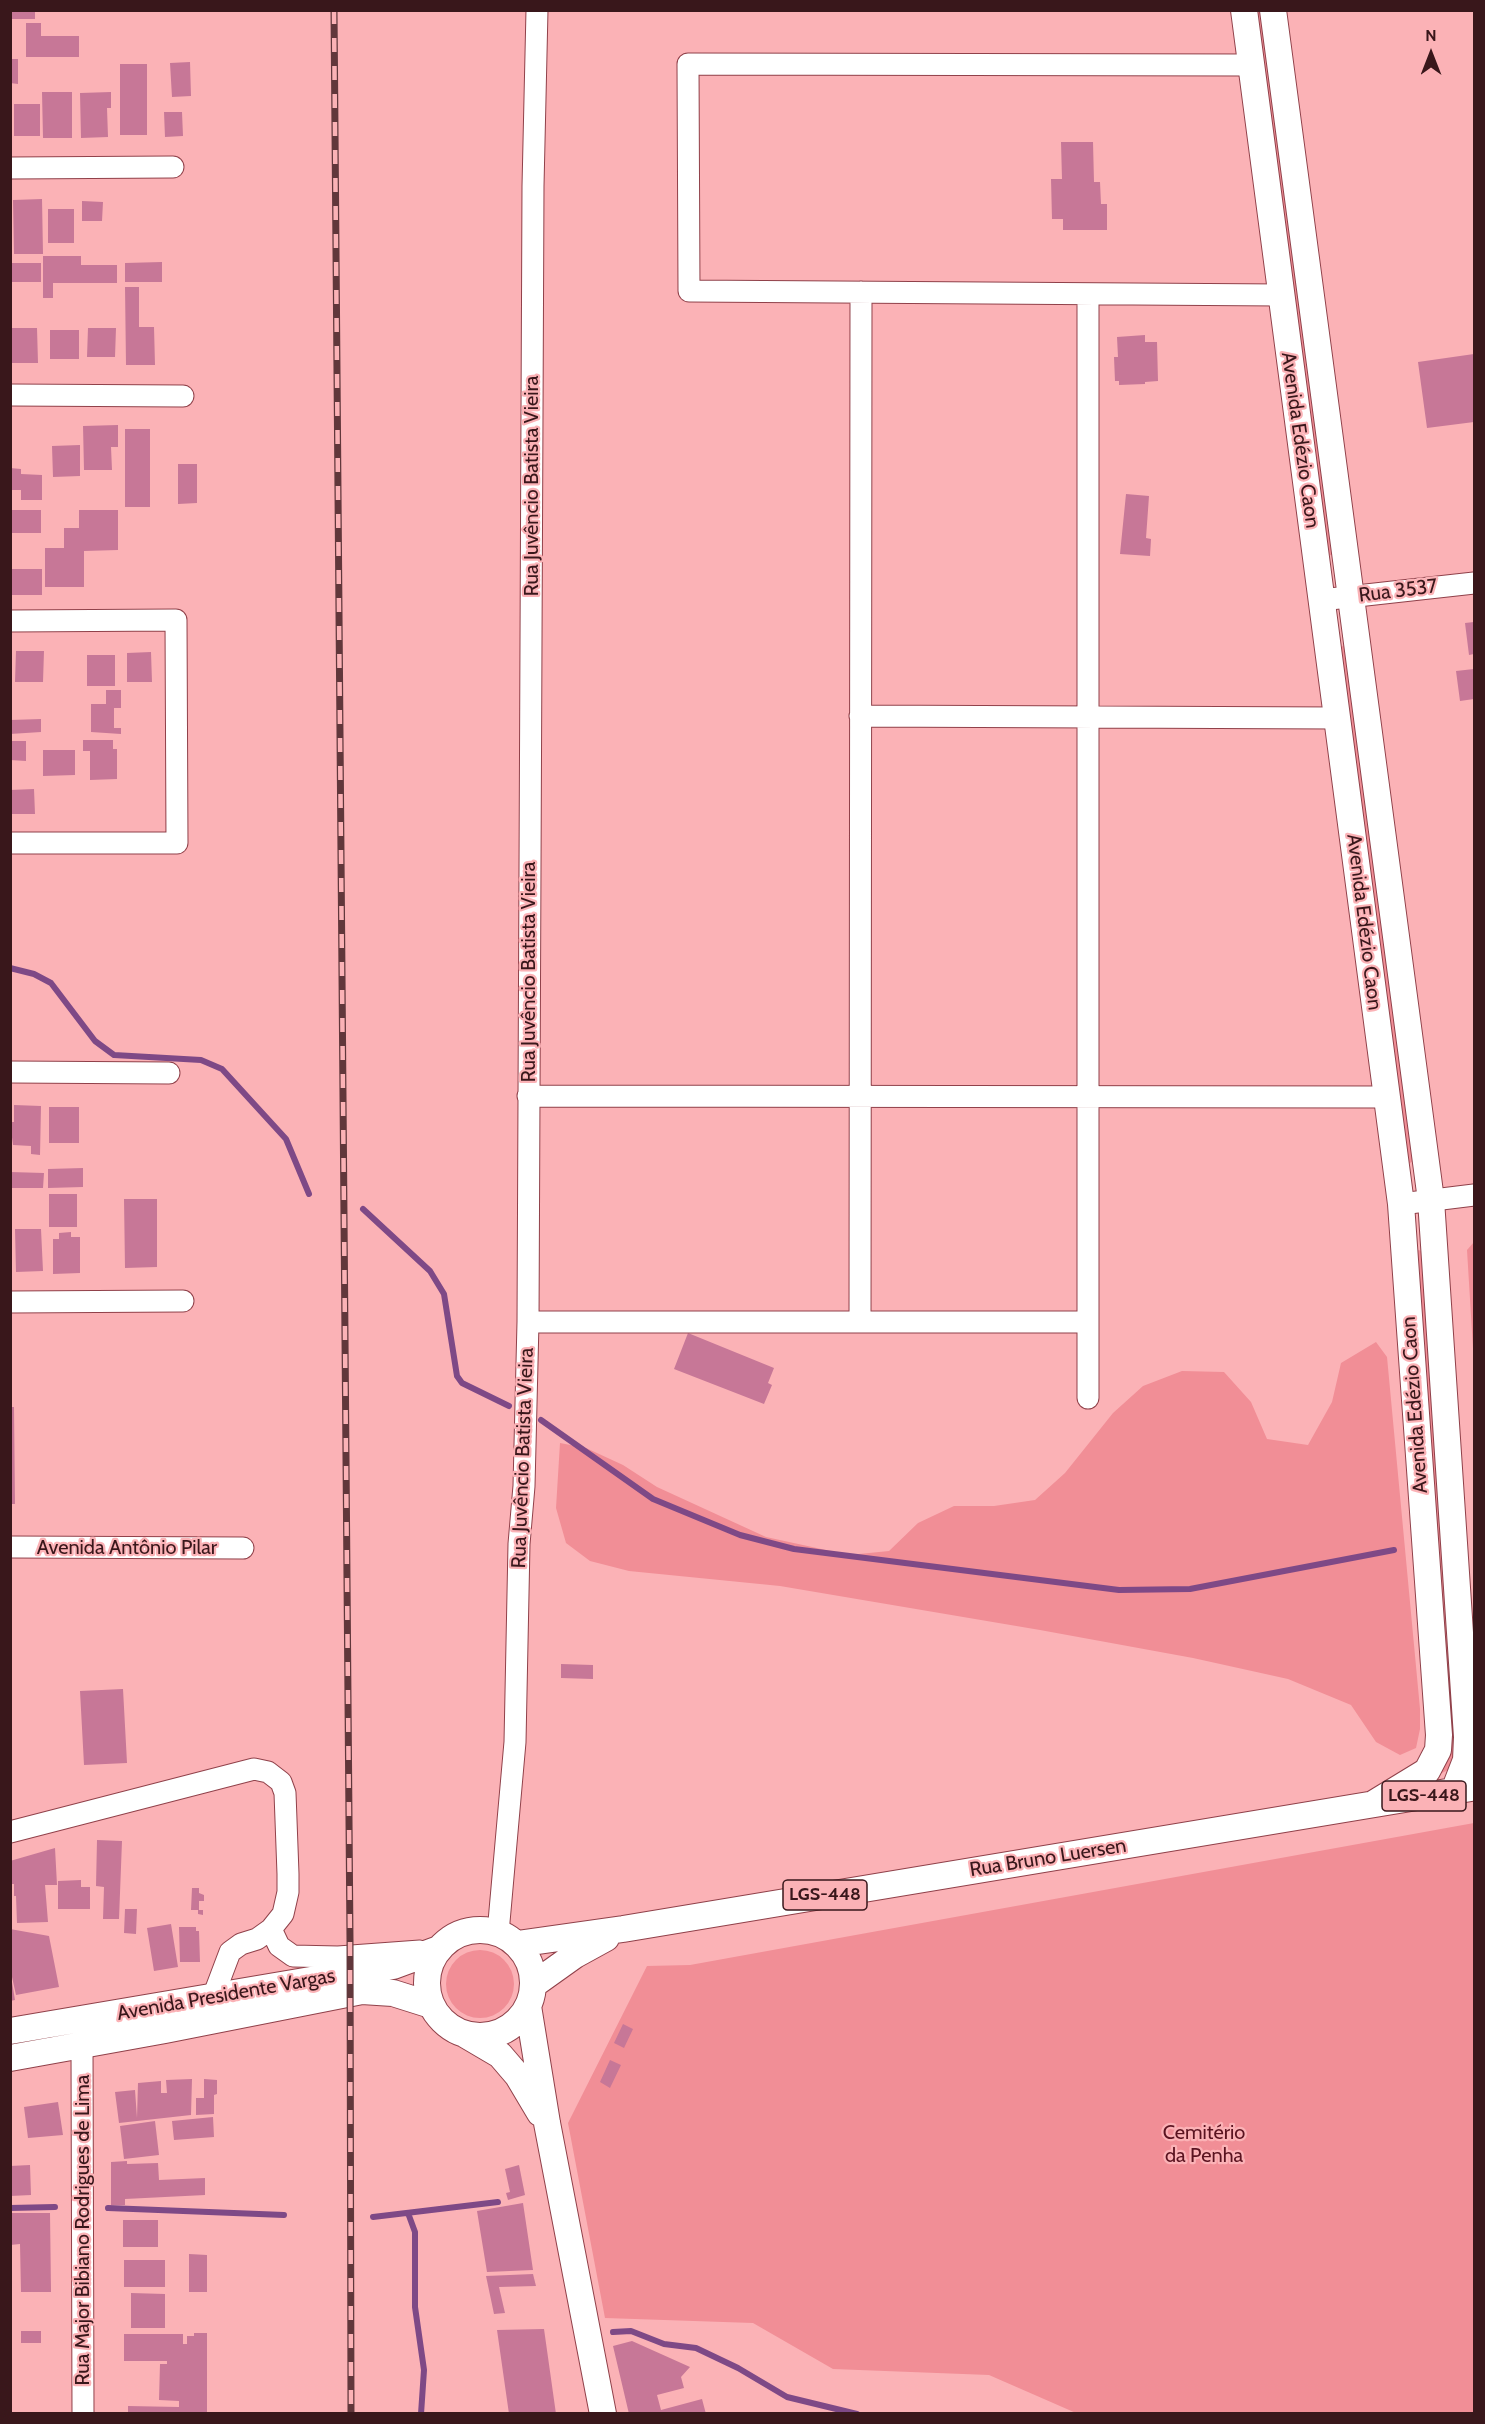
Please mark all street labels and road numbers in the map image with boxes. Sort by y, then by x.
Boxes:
street label: Avenida Edézio Caon [1276,350,1324,530]
street label: Rua Juvêncio Batista Vieira [520,376,544,596]
street label: Rua 3537 [1357,574,1439,608]
street label: Avenida Edézio Caon [1341,832,1387,1012]
street label: Rua Juvêncio Batista Vieira [517,862,541,1082]
street label: Avenida Edézio Caon [1397,1316,1433,1494]
street label: Rua Juvêncio Batista Vieira [507,1347,539,1569]
street label: Avenida Antônio Pilar [37,1536,217,1560]
road number: LGS-448 [1382,1781,1466,1811]
street label: Rua Bruno Luersen [968,1834,1128,1882]
road number: LGS-448 [783,1880,867,1910]
street label: Avenida Presidente Vargas [115,1964,337,2026]
street label: Rua Major Bibiano Rodrigues de Lima [71,2075,95,2385]

